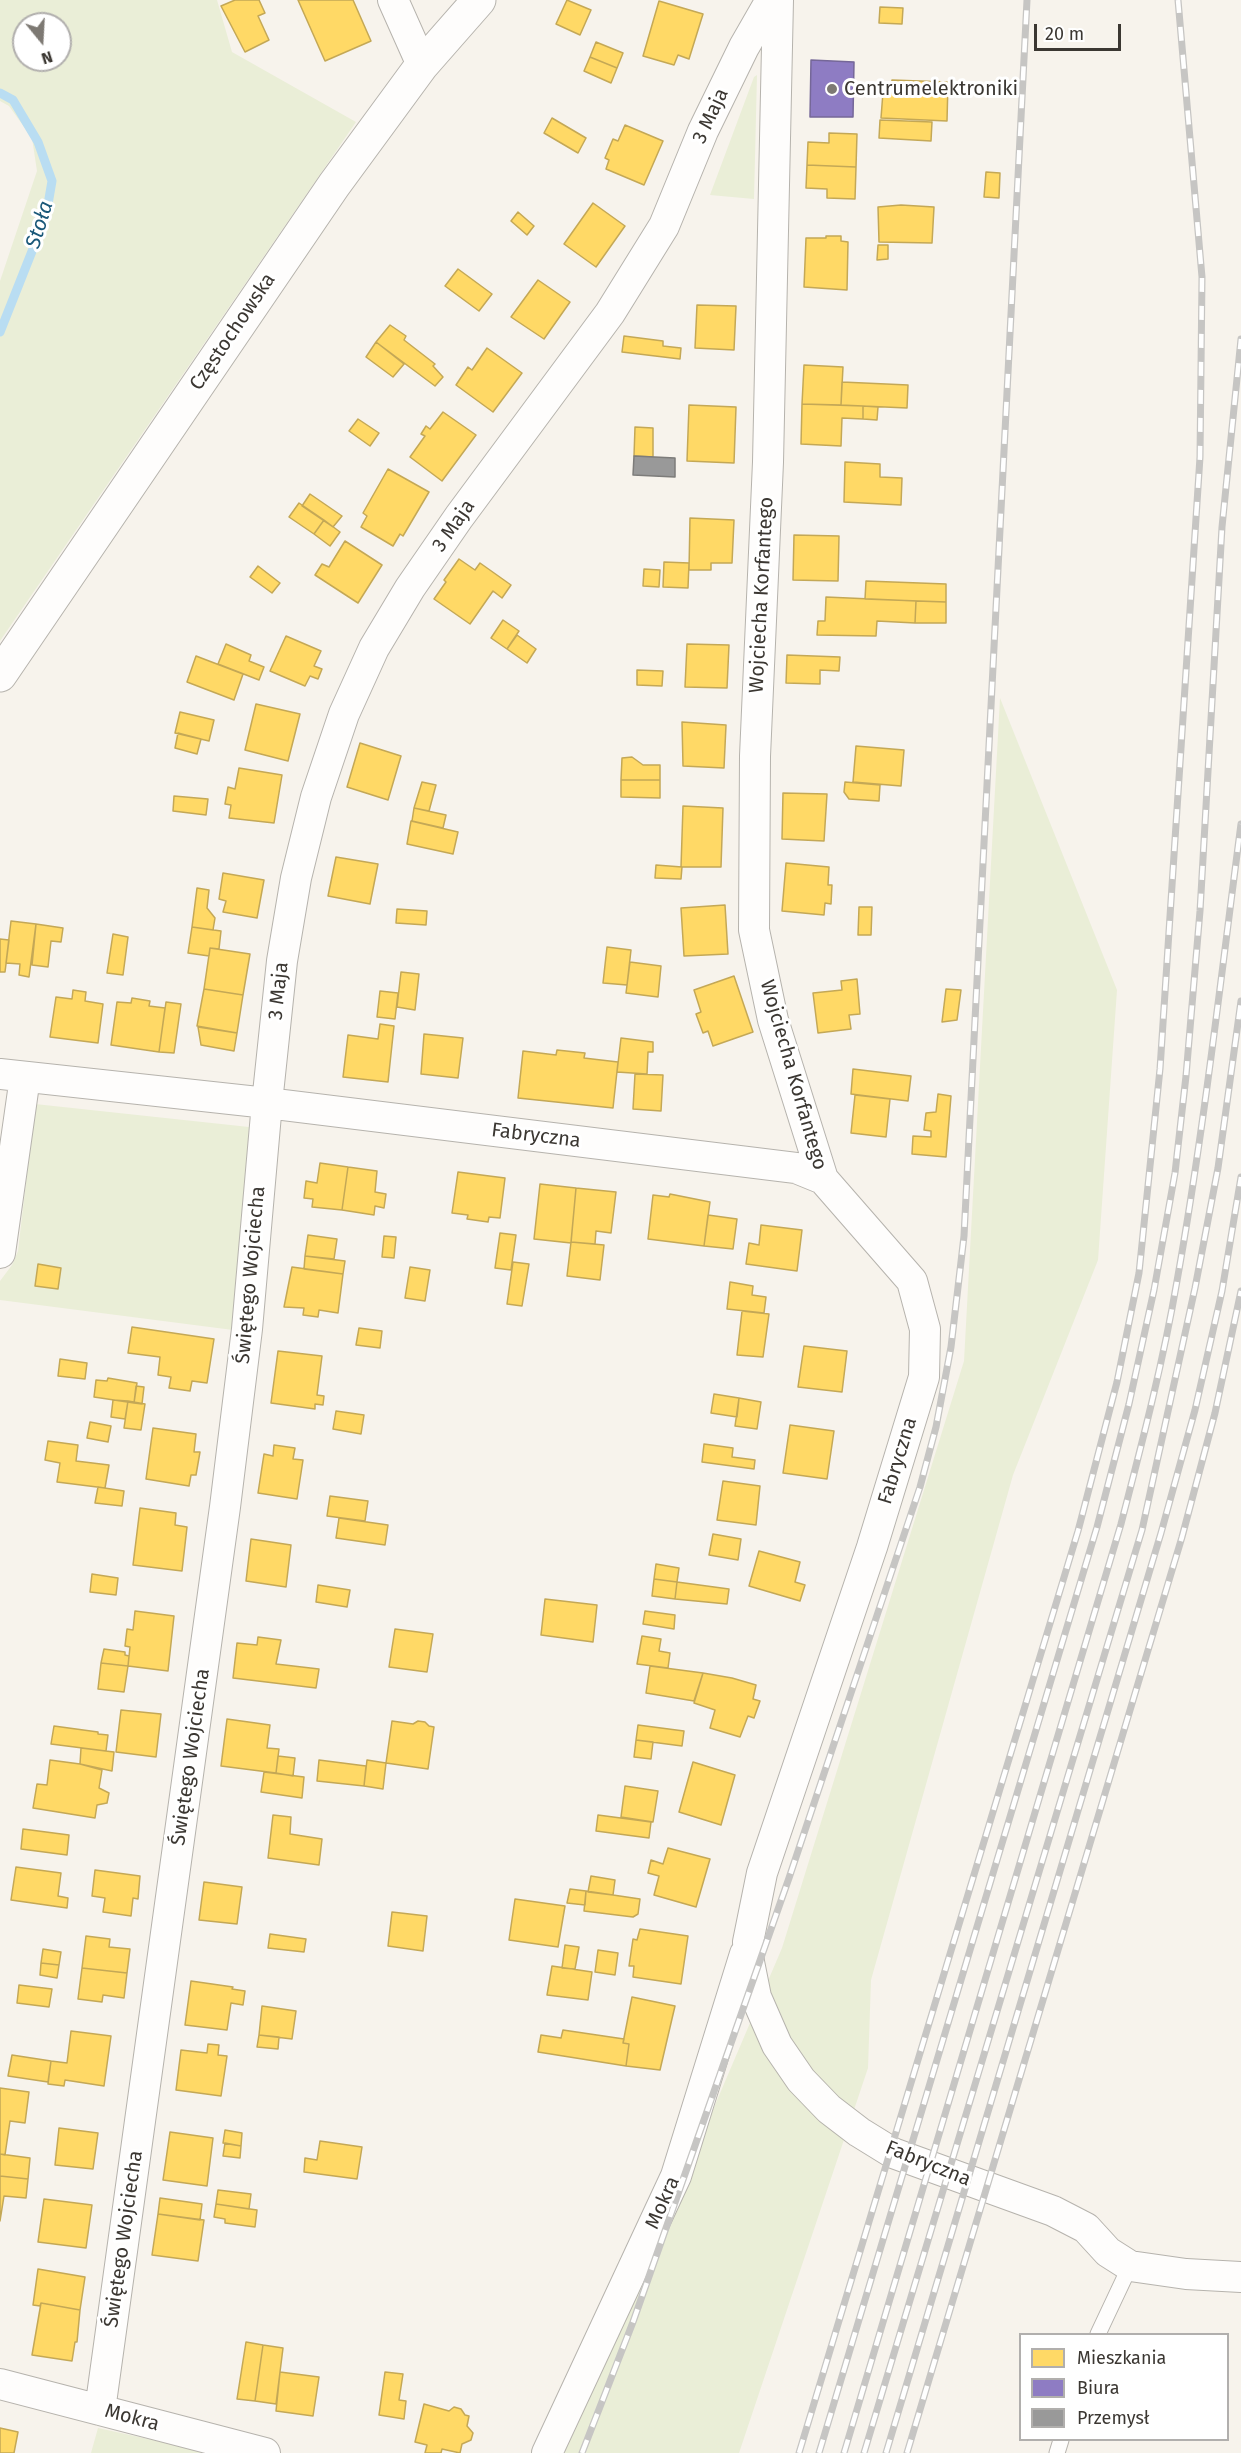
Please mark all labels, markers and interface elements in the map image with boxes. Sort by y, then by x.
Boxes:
north arrow [12,12,72,72]
scale bar [1037,12,1124,50]
text: 20 m [1045,23,1084,45]
text: N [39,47,55,68]
place label: Centrumelektroniki [844,77,1018,101]
marker: Centrumelektroniki [825,82,839,96]
street label: 3 Maja [688,85,734,147]
water label: Stoła [21,198,59,252]
street label: Częstochowska [185,269,281,395]
street label: 3 Maja [428,495,480,557]
street label: Wojciecha Korfantego [745,496,779,694]
street label: 3 Maja [264,961,294,1021]
street label: Wojciecha Korfantego [754,977,832,1173]
street label: Fabryczna [490,1119,582,1153]
street label: Świętego Wojciecha [231,1185,271,1365]
street label: Fabryczna [873,1415,923,1507]
street label: Świętego Wojciecha [167,1667,215,1847]
street label: Fabryczna [882,2136,974,2192]
street label: Świętego Wojciecha [100,2149,148,2329]
street label: Mokra [641,2173,685,2233]
legend [1019,2333,1229,2441]
text: Mieszkania [1077,2347,1166,2369]
text: Biura [1077,2377,1120,2399]
street label: Mokra [102,2399,162,2437]
text: Przemysł [1077,2407,1149,2429]

